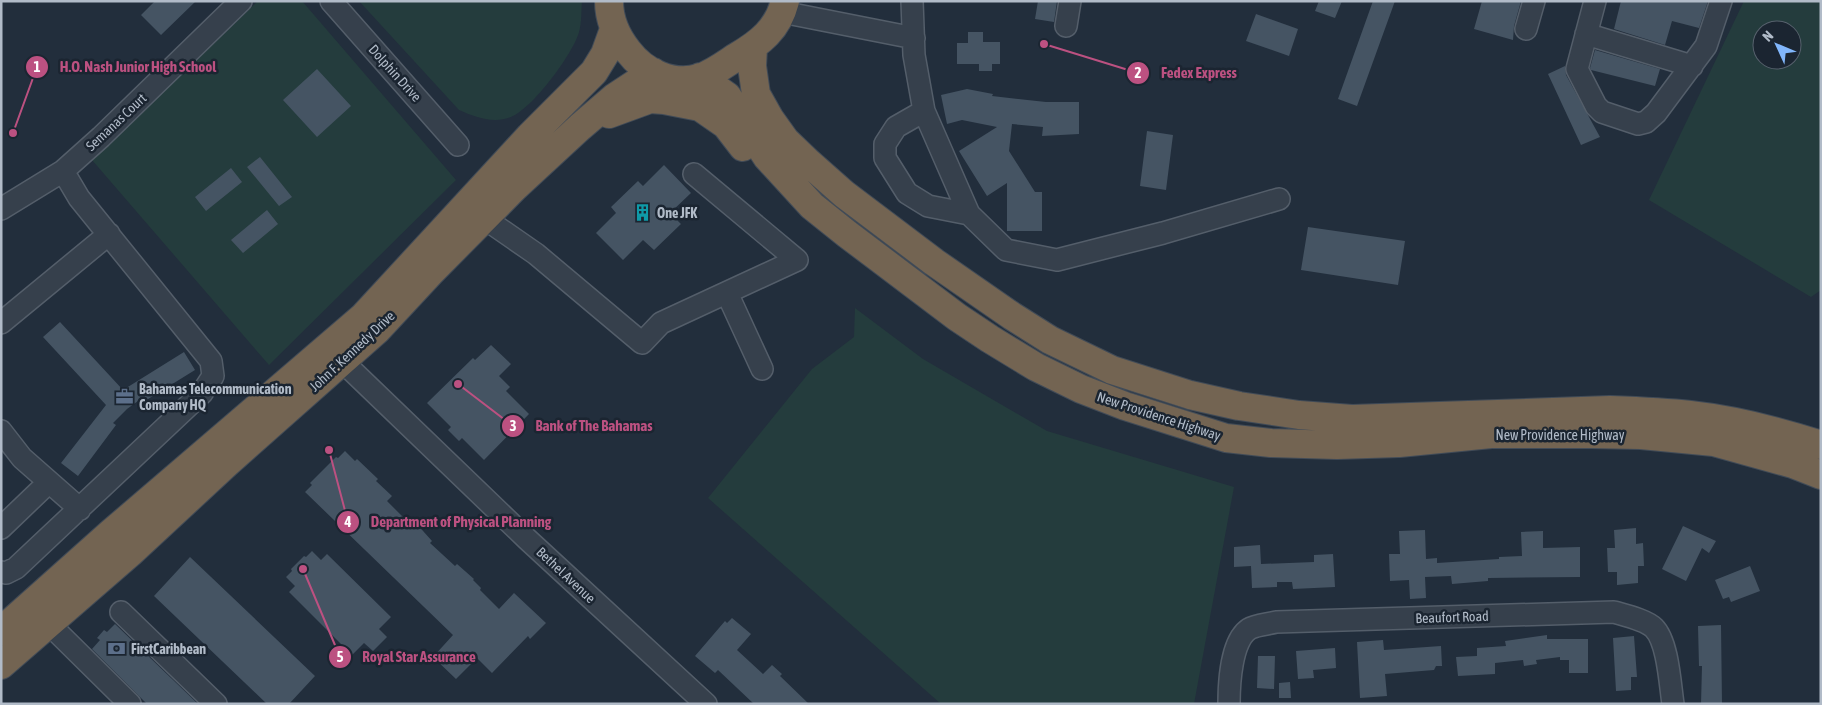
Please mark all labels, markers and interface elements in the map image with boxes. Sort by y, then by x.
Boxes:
north arrow [1752,20,1802,70]
text: N [1759,27,1776,44]
street label: Dolphin Drive [365,41,425,105]
callout: H.O. Nash Junior High School [24,52,226,82]
text: 1 [33,58,41,75]
text: H.O. Nash Junior High School [60,58,217,75]
callout: Fedex Express [1126,58,1247,88]
text: 2 [1134,64,1142,81]
text: Fedex Express [1161,64,1238,81]
street label: Semanas Court [83,90,149,154]
building icon: One JFK [633,203,653,223]
place label: One JFK [657,205,697,221]
street label: John F. Kennedy Drive [306,308,398,394]
place label: Bahamas Telecommunication Company HQ [139,381,292,413]
office icon: Bahamas Telecommunication Company HQ [115,387,135,407]
street label: New Providence Highway [1095,388,1223,444]
callout: Bank of The Bahamas [501,411,663,441]
text: 3 [509,417,517,434]
text: Bank of The Bahamas [535,417,653,434]
street label: New Providence Highway [1495,427,1625,443]
callout: Department of Physical Planning [336,507,561,537]
text: 4 [343,513,352,530]
text: Department of Physical Planning [371,513,552,530]
street label: Bethel Avenue [533,544,599,606]
street label: Beaufort Road [1415,608,1489,626]
bank icon: FirstCaribbean [107,639,127,659]
place label: FirstCaribbean [131,641,206,657]
callout: Royal Star Assurance [328,642,486,672]
text: 5 [336,648,344,665]
text: Royal Star Assurance [362,648,476,665]

